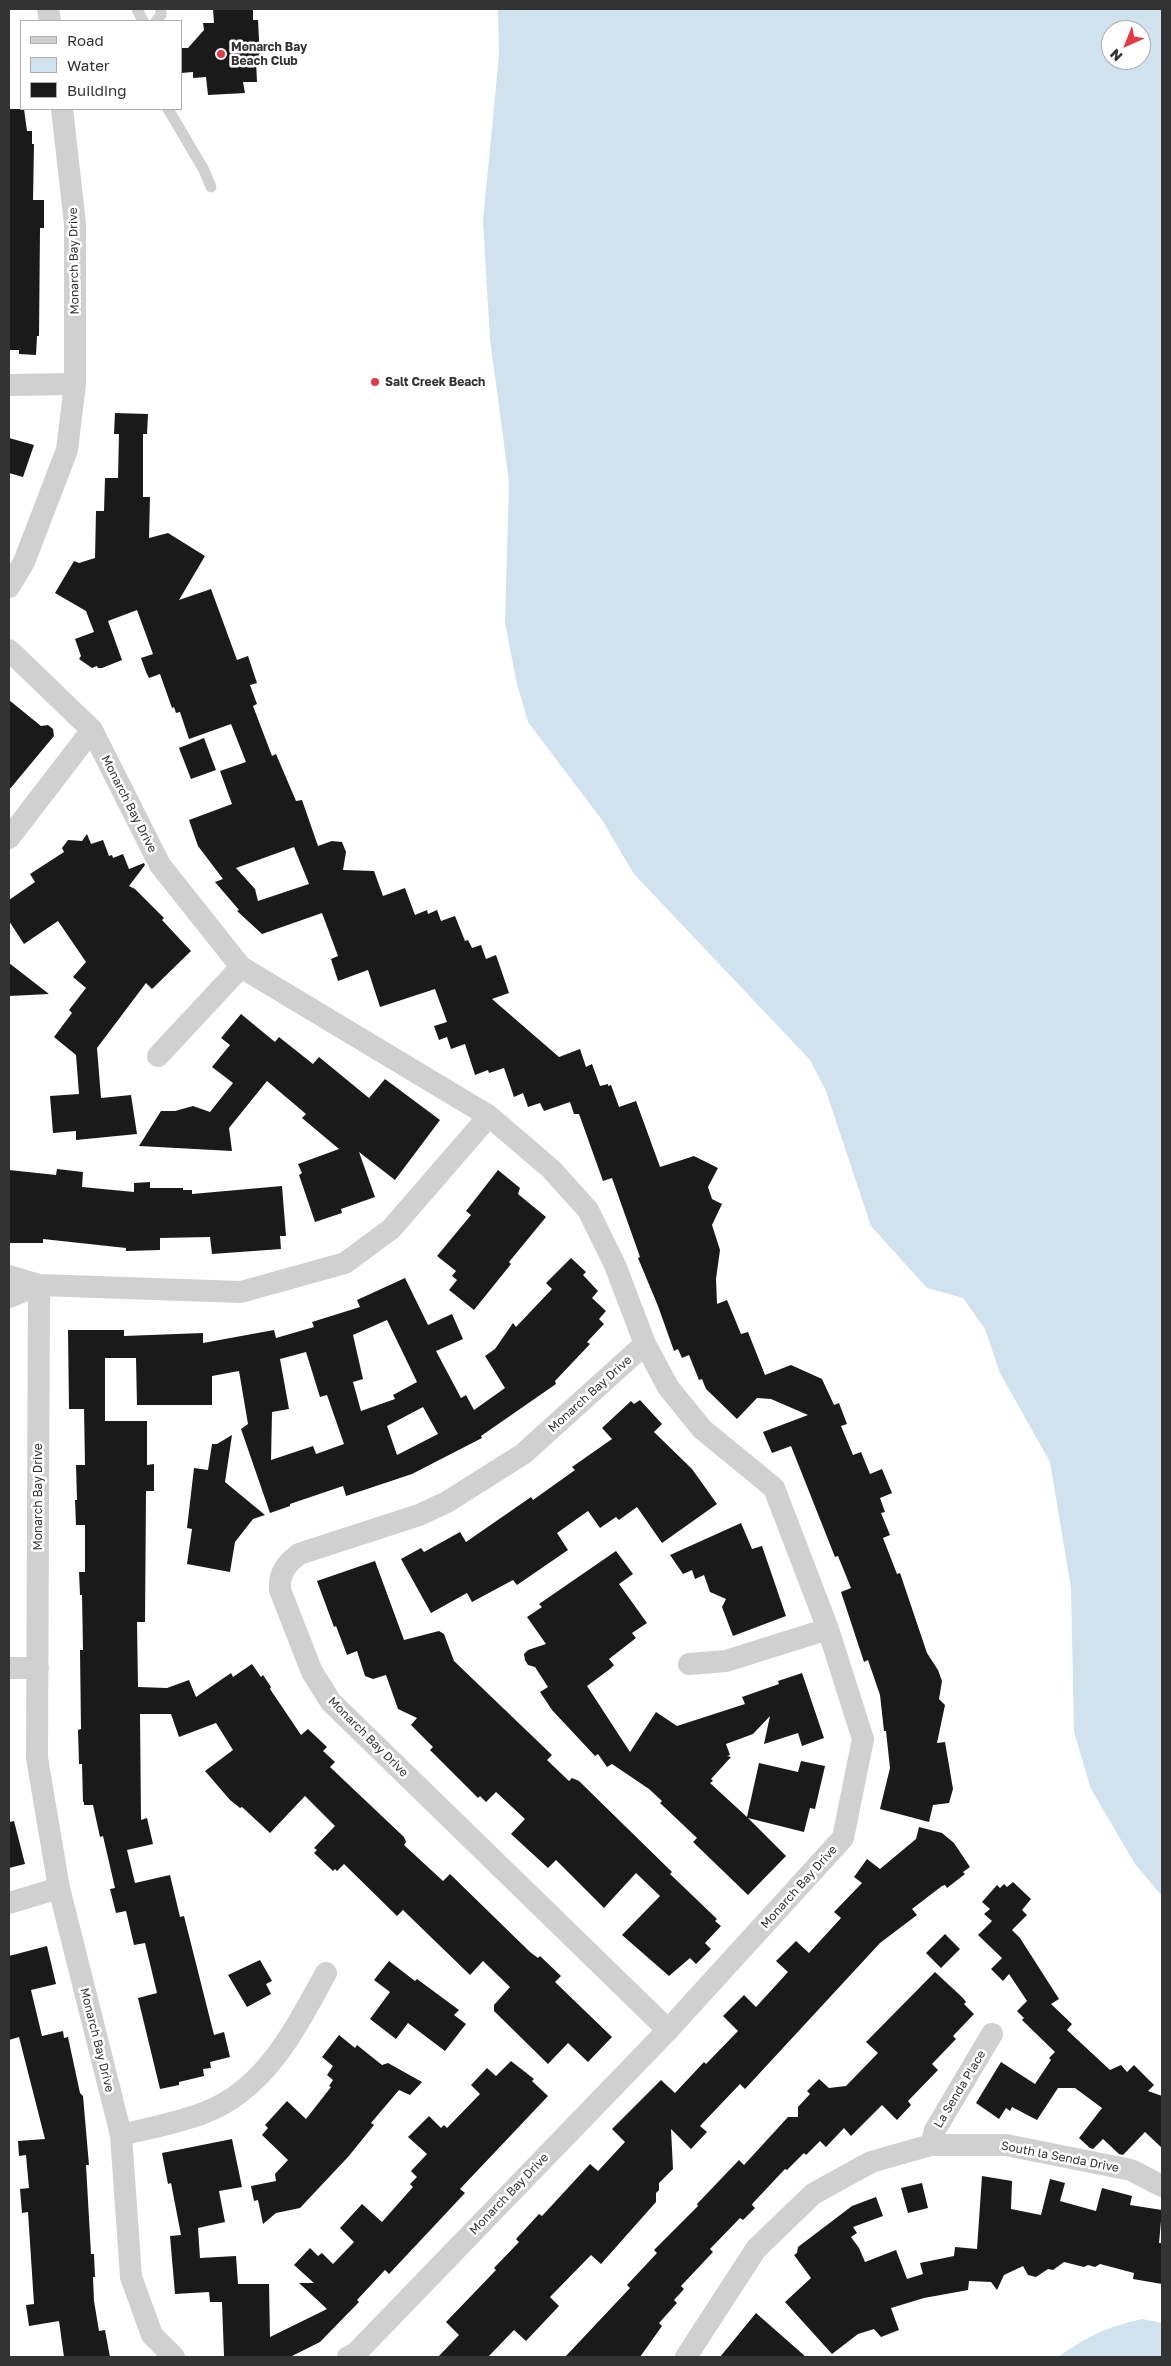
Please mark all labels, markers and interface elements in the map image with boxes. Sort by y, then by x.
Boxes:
legend [20,20,182,110]
north arrow [1101,20,1151,70]
text: Road [67,31,104,49]
place label: Monarch Bay Beach Club [231,40,307,68]
text: N [1106,46,1126,65]
marker: Monarch Bay Beach Club [215,48,227,60]
text: Water [67,56,110,74]
text: Building [67,81,127,99]
street label: Monarch Bay Drive [66,207,82,315]
place label: Salt Creek Beach [385,375,485,389]
marker: Salt Creek Beach [369,376,381,388]
street label: Monarch Bay Drive [98,753,160,855]
street label: Monarch Bay Drive [545,1353,635,1435]
street label: Monarch Bay Drive [31,1443,45,1551]
street label: Monarch Bay Drive [325,1694,411,1780]
street label: Monarch Bay Drive [758,1842,840,1932]
street label: Monarch Bay Drive [77,1986,117,2094]
street label: La Senda Place [931,2048,989,2130]
street label: South la Senda Drive [1000,2138,1120,2176]
street label: Monarch Bay Drive [467,2150,551,2238]

